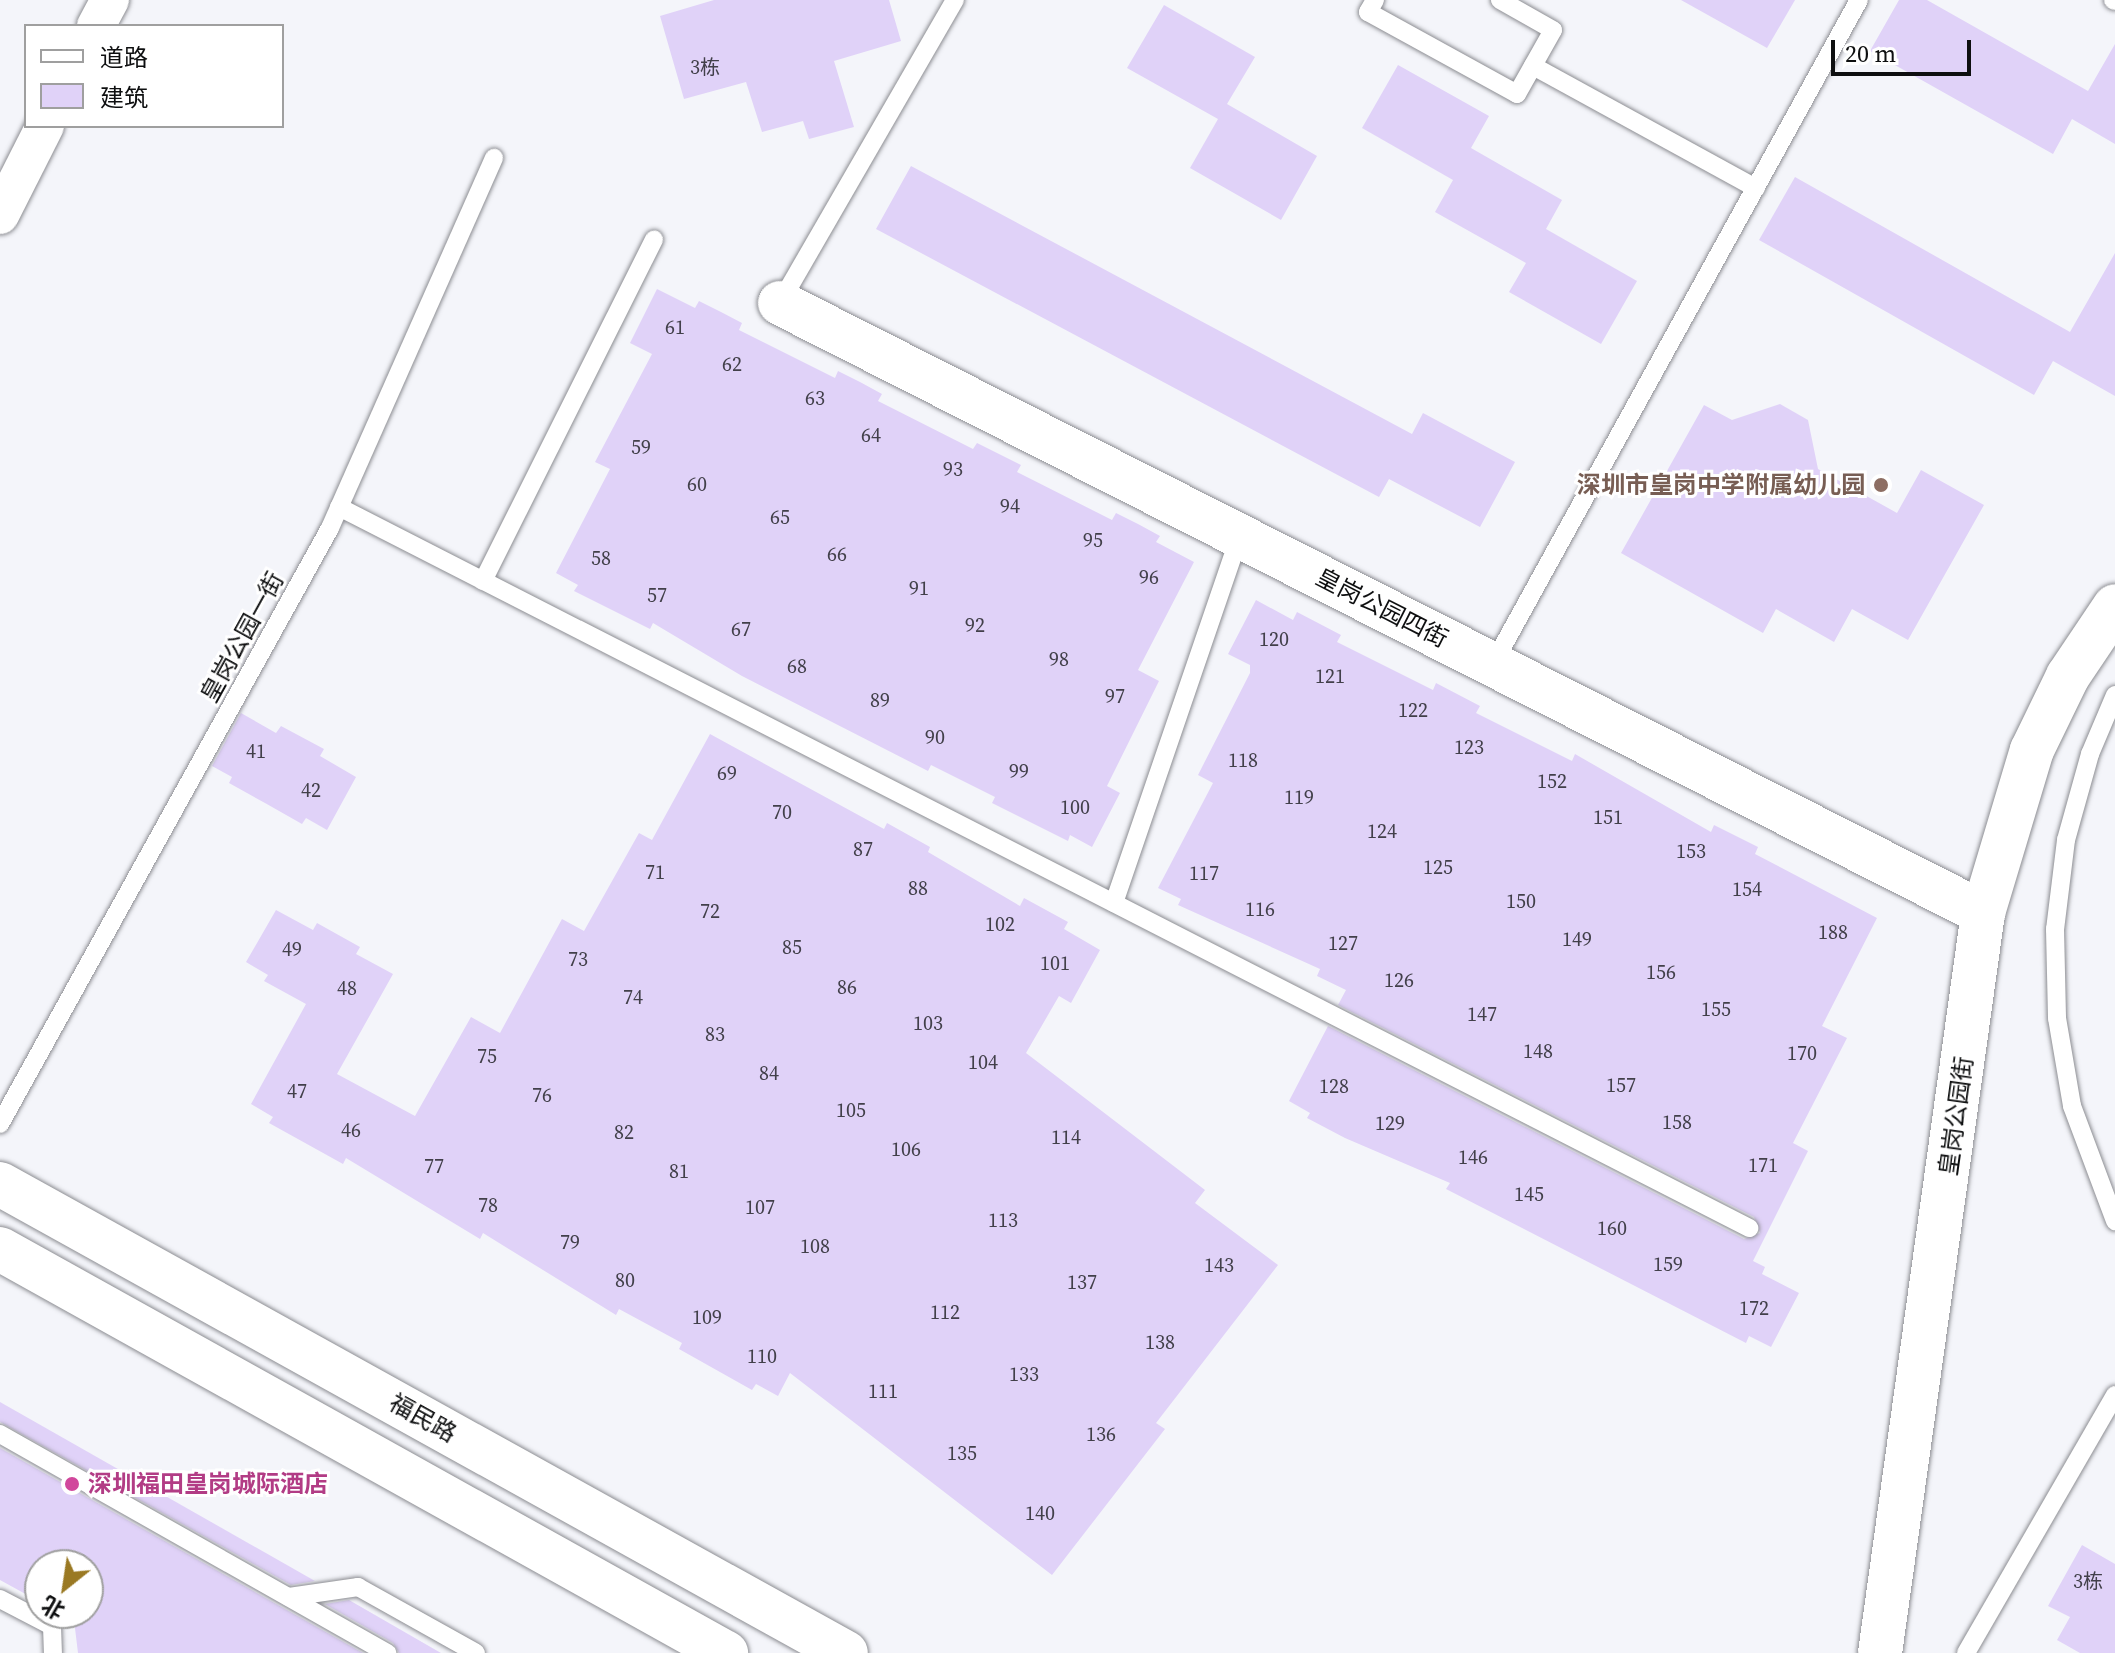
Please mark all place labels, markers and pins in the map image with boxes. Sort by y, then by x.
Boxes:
place label: 深圳市皇岗中学附属幼儿园 [1577,471,1865,499]
marker: 深圳市皇岗中学附属幼儿园 [1872,476,1890,494]
place label: 深圳福田皇岗城际酒店 [88,1470,328,1498]
marker: 深圳福田皇岗城际酒店 [63,1475,81,1493]

